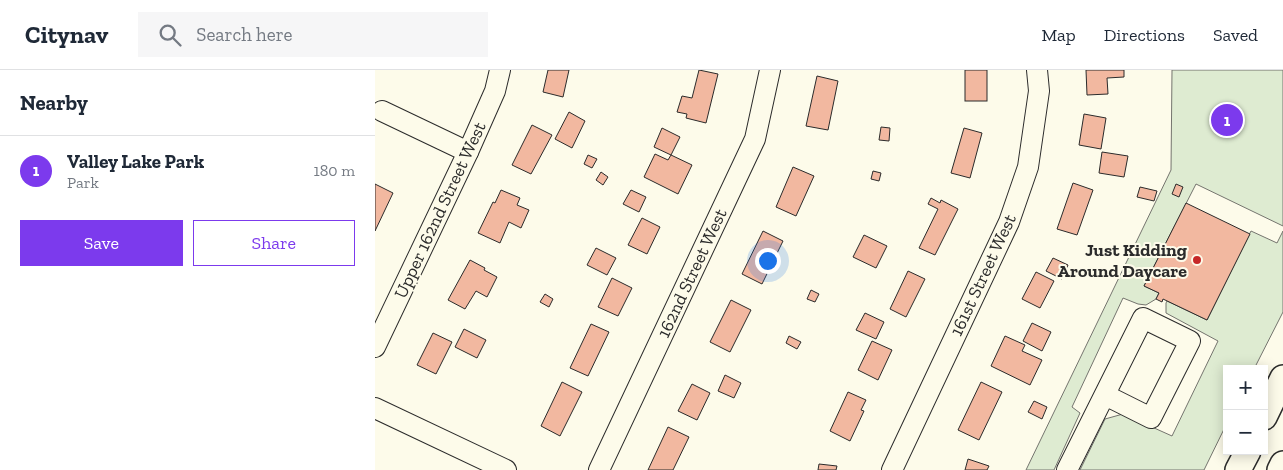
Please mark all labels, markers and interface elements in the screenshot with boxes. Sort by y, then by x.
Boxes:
search box [138,12,488,57]
text: Citynav [25,20,108,49]
icon: search [156,21,184,49]
text: Search here [196,23,293,46]
text: Map [1041,24,1076,46]
text: Directions [1104,24,1185,46]
text: Saved [1213,24,1258,46]
text: Nearby [20,90,88,115]
pin: 1 [1211,101,1243,139]
street label: Upper 162nd Street West [389,118,491,302]
text: Valley Lake Park [67,150,204,173]
text: 1 [33,161,39,180]
text: 180 m [314,161,355,180]
text: Park [67,173,99,192]
street label: 162nd Street West [652,205,732,341]
street label: 161st Street West [945,210,1021,339]
button: Save [20,220,183,266]
button: Share [193,220,355,266]
place label: Just Kidding Around Daycare [1058,239,1187,282]
your location [755,248,781,274]
marker: Just Kidding Around Daycare [1191,254,1203,266]
map controls [1223,365,1268,455]
button: + [1223,365,1268,410]
button: − [1223,410,1268,455]

